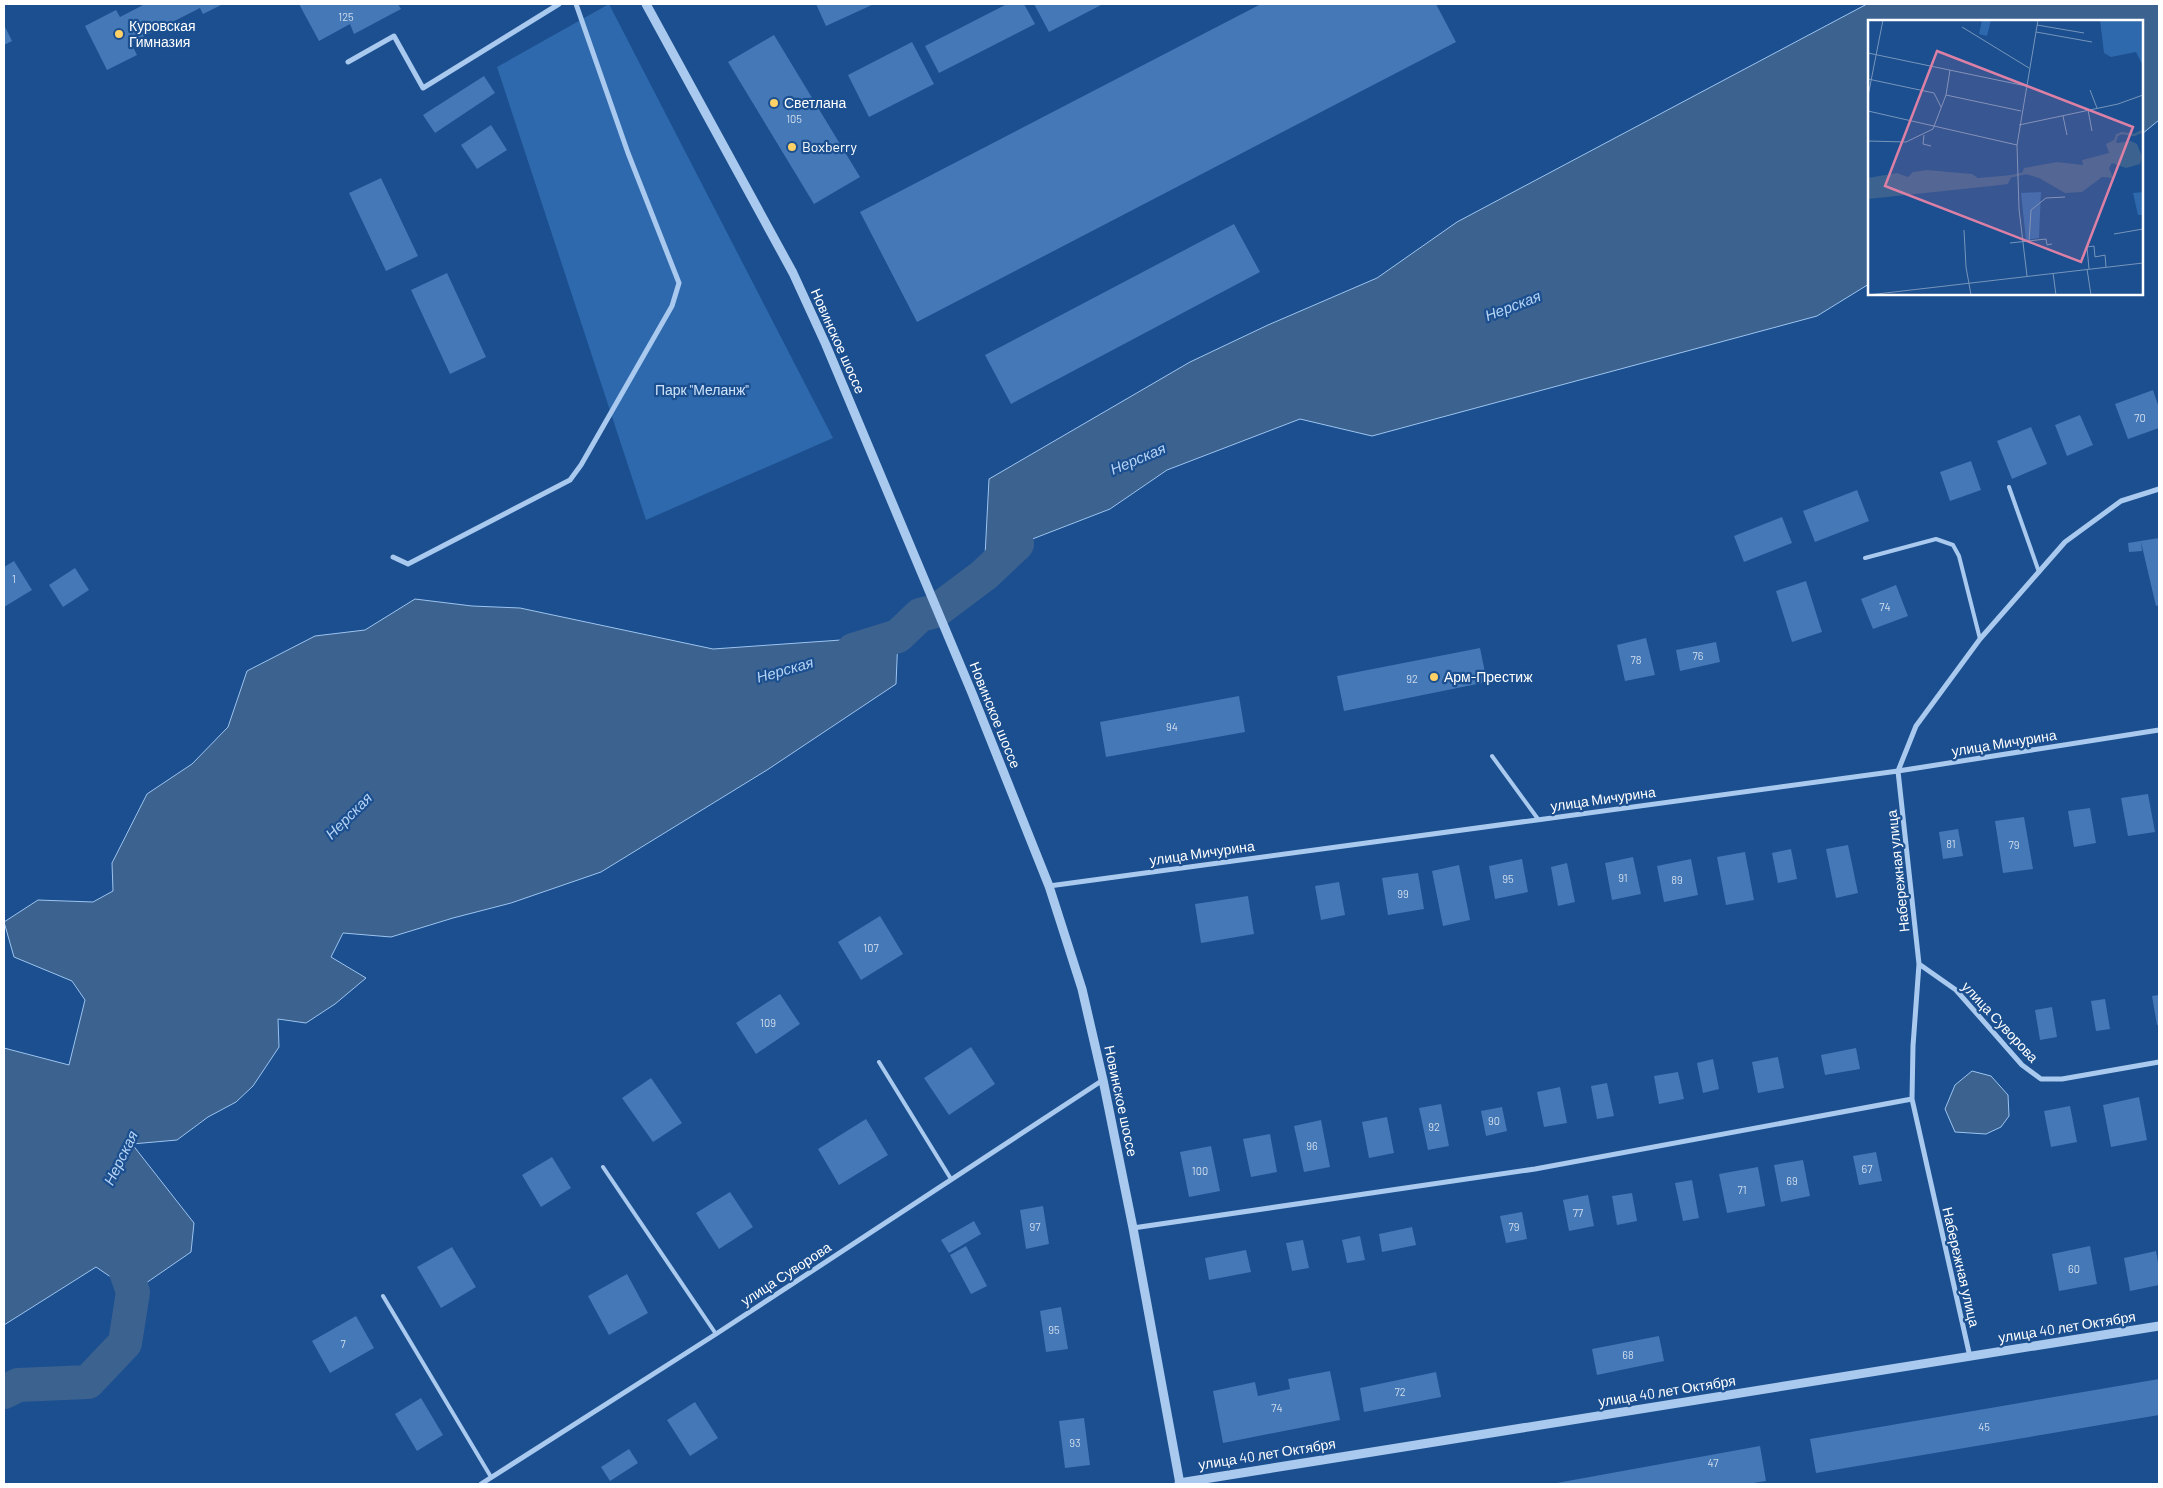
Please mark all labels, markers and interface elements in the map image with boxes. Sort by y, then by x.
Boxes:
house number: 125 [338,10,354,23]
place label: Куровская Гимназия [129,17,196,50]
inset map [1868,20,2143,295]
marker: Куровская Гимназия [113,28,125,40]
place label: Светлана [784,94,847,111]
marker: Светлана [768,97,780,109]
house number: 105 [786,112,802,125]
place label: Boxberry [802,138,858,155]
marker: Boxberry [786,141,798,153]
street label: Новинское шоссе [808,286,869,396]
water label: Нерская [1482,286,1543,324]
park label: Парк "Меланж" [655,381,749,398]
house number: 70 [2134,411,2146,424]
water label: Нерская [1107,438,1168,478]
house number: 1 [12,572,16,585]
house number: 74 [1879,600,1891,613]
house number: 76 [1693,649,1704,662]
water label: Нерская [754,652,815,686]
house number: 78 [1631,653,1642,666]
street label: Новинское шоссе [966,659,1025,771]
place label: Арм-Престиж [1444,668,1533,685]
marker: Арм-Престиж [1428,671,1440,683]
house number: 92 [1406,672,1418,685]
house number: 94 [1166,720,1178,733]
street label: улица Мичурина [1950,726,2058,759]
street label: улица Мичурина [1549,783,1657,814]
water label: Нерская [321,788,375,842]
street label: Набережная улица [1883,809,1912,933]
street label: улица Мичурина [1148,837,1256,868]
house number: 81 [1946,837,1956,850]
house number: 79 [2009,838,2020,851]
house number: 91 [1618,871,1628,884]
house number: 95 [1502,872,1514,885]
house number: 89 [1671,873,1683,886]
house number: 99 [1397,887,1409,900]
house number: 107 [863,941,879,954]
street label: улица Суворова [1959,978,2042,1066]
house number: 109 [760,1016,776,1029]
street label: Новинское шоссе [1101,1044,1142,1158]
house number: 90 [1488,1114,1500,1127]
house number: 92 [1428,1120,1440,1133]
water label: Нерская [99,1127,141,1188]
house number: 96 [1306,1139,1318,1152]
house number: 67 [1862,1162,1872,1175]
house number: 100 [1192,1164,1208,1177]
house number: 69 [1786,1174,1798,1187]
house number: 71 [1737,1183,1747,1196]
street label: Набережная улица [1939,1205,1984,1329]
house number: 77 [1573,1206,1583,1219]
house number: 97 [1030,1220,1040,1233]
house number: 79 [1509,1220,1520,1233]
street label: улица Суворова [737,1238,834,1309]
house number: 60 [2068,1262,2080,1275]
street label: улица 40 лет Октября [1997,1307,2137,1346]
house number: 95 [1048,1323,1060,1336]
house number: 7 [340,1337,346,1350]
house number: 68 [1622,1348,1634,1361]
street label: улица 40 лет Октября [1597,1371,1737,1410]
house number: 72 [1394,1385,1406,1398]
house number: 74 [1271,1401,1283,1414]
house number: 45 [1978,1420,1990,1433]
street label: улица 40 лет Октября [1197,1434,1337,1473]
house number: 93 [1069,1436,1081,1449]
house number: 47 [1708,1456,1718,1469]

